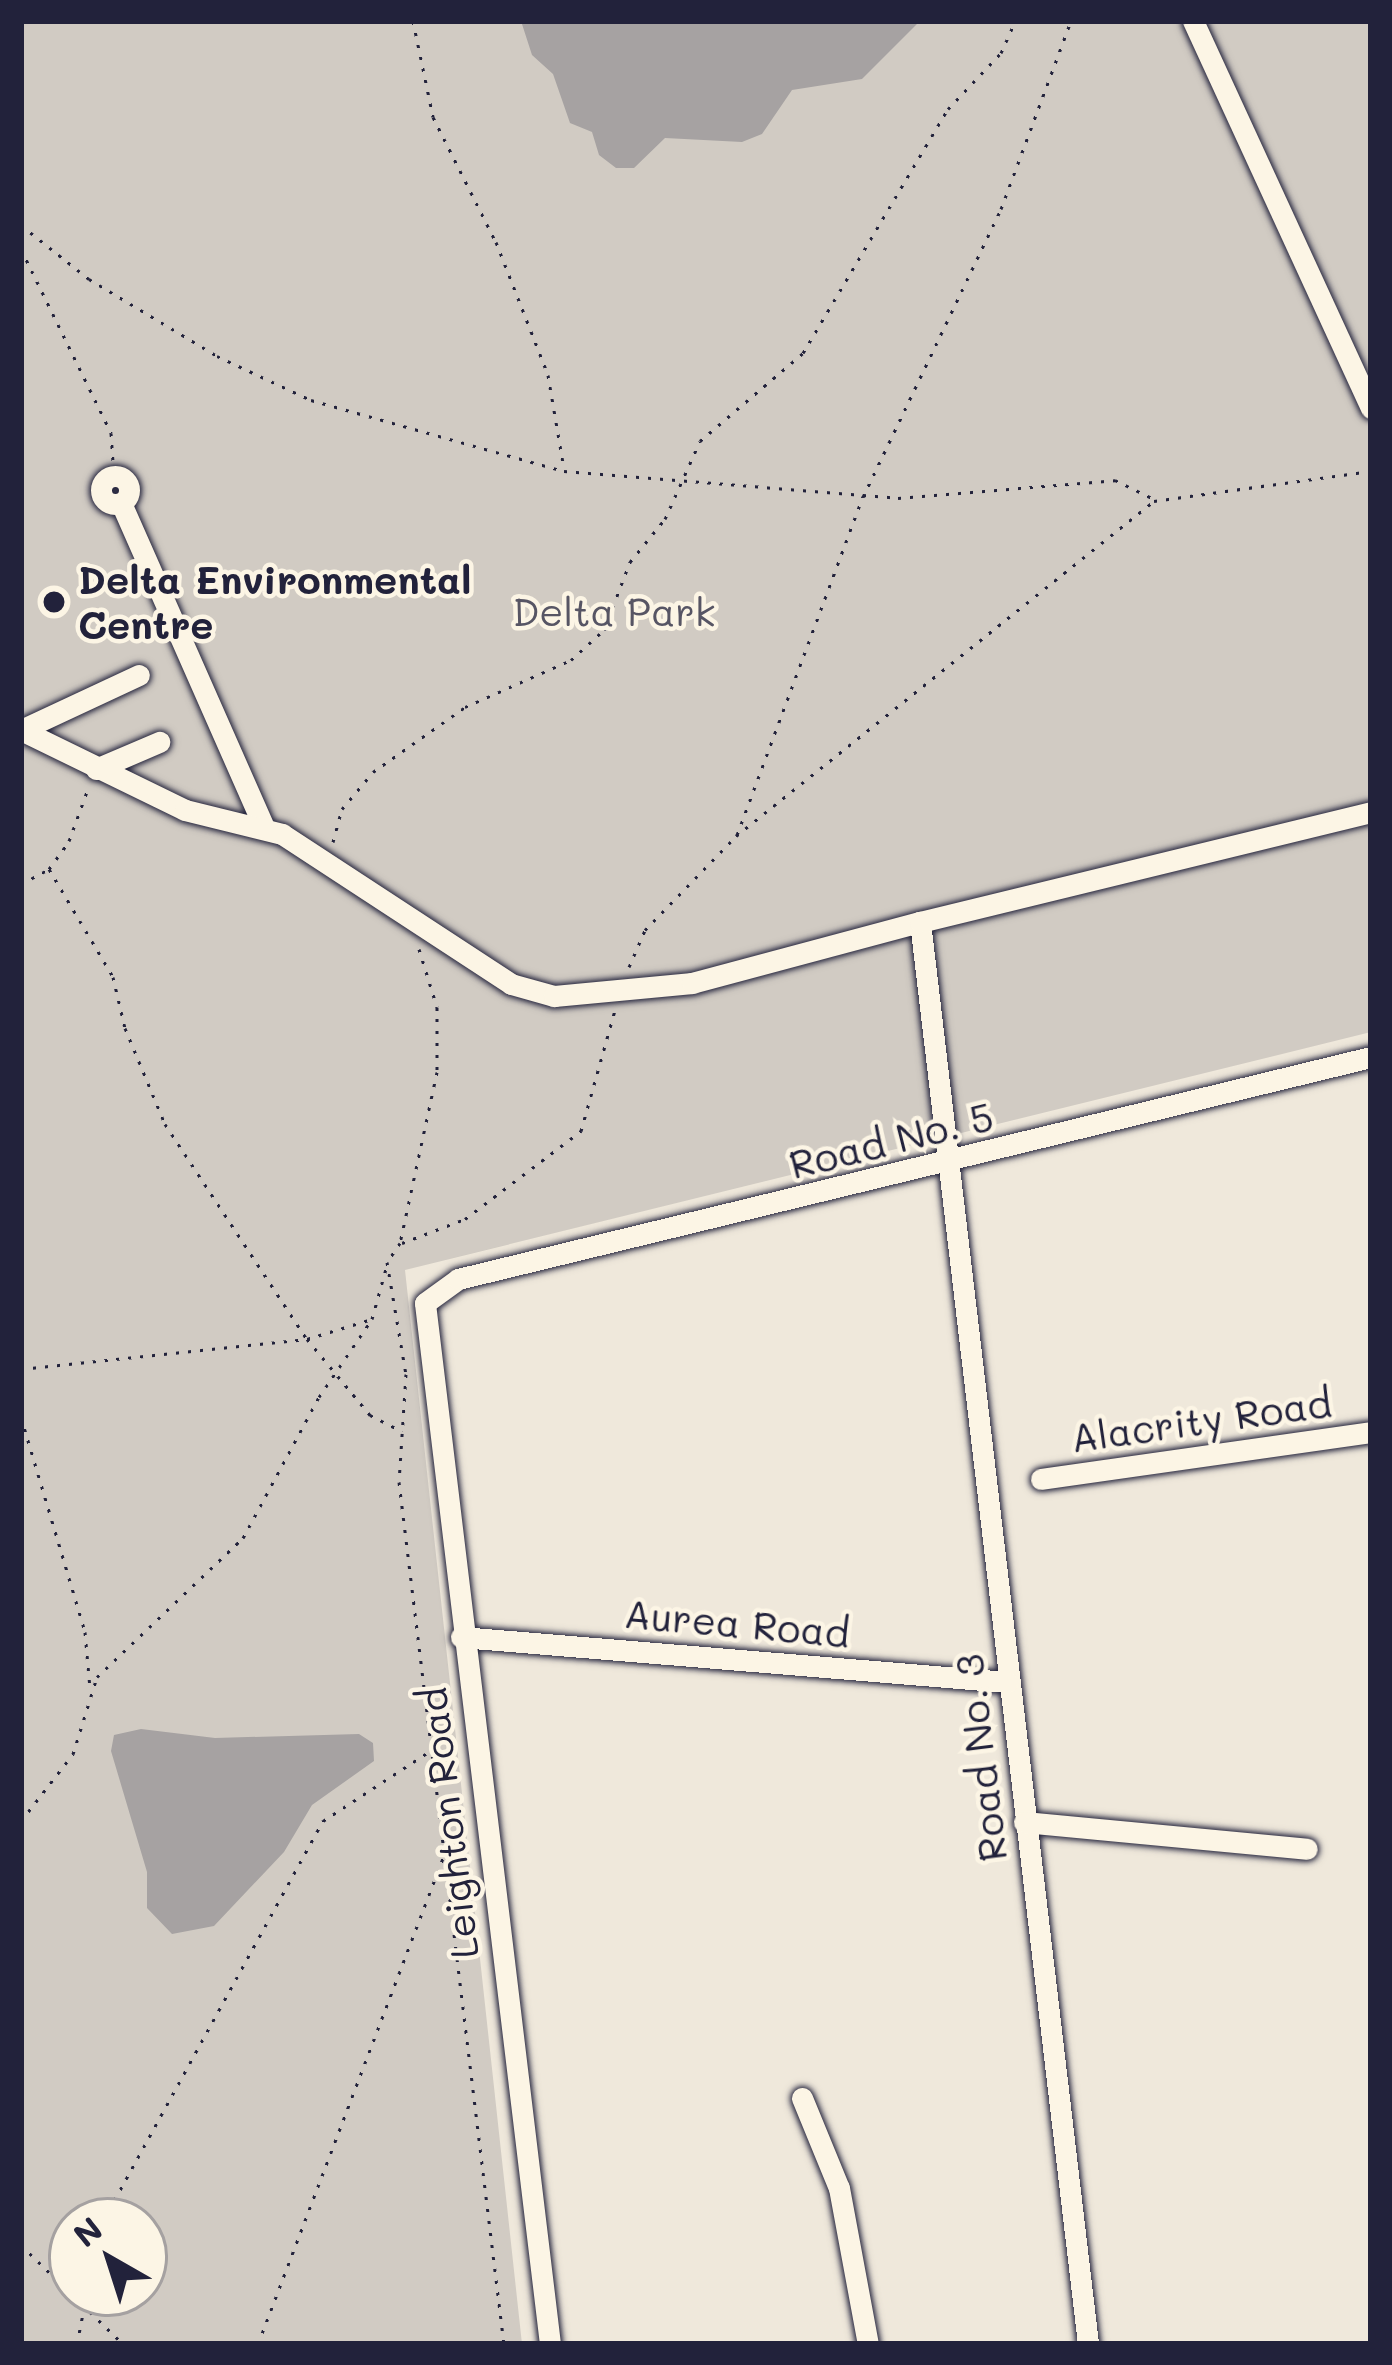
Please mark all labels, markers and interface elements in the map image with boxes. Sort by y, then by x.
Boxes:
place label: Delta Environmental Centre [78,557,471,648]
park label: Delta Park [512,588,716,634]
marker: Delta Environmental Centre [41,589,67,615]
street label: Road No. 5 [784,1092,998,1188]
street label: Alacrity Road [1068,1379,1334,1461]
street label: Aurea Road [622,1590,852,1656]
street label: Road No. 3 [944,1652,1016,1864]
street label: Leighton Road [408,1685,488,1961]
north arrow [48,2197,168,2317]
text: N [64,2206,110,2256]

